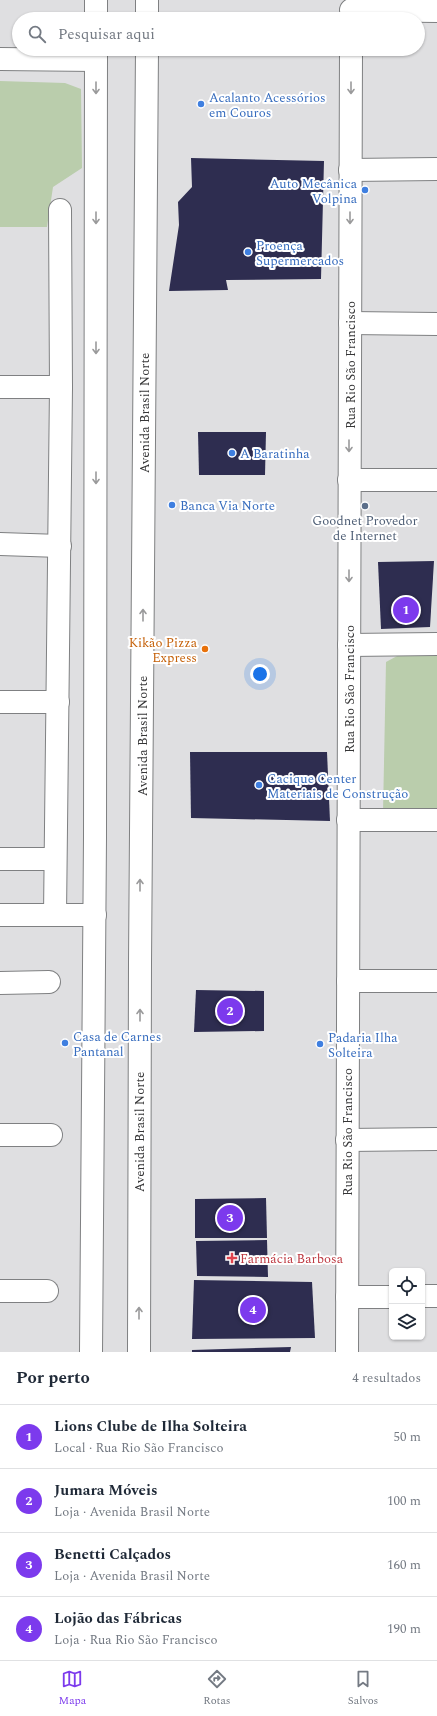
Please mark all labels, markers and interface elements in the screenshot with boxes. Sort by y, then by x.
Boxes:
search box [12,12,425,56]
icon: search [26,23,48,45]
text: Pesquisar aqui [58,23,155,46]
one-way arrow [92,81,100,94]
one-way arrow [347,81,355,94]
place label: Acalanto Acessórios em Couros [209,88,326,123]
marker: Acalanto Acessórios em Couros [196,99,206,109]
place label: Auto Mecânica Volpina [270,174,358,209]
marker: Auto Mecânica Volpina [360,185,370,195]
one-way arrow [92,211,100,224]
one-way arrow [346,211,354,224]
place label: Proença Supermercados [256,236,344,271]
marker: Proença Supermercados [243,247,253,257]
street label: Rua Rio São Francisco [341,301,361,429]
one-way arrow [92,341,100,354]
street label: Avenida Brasil Norte [135,353,155,473]
one-way arrow [345,439,353,452]
place label: A Baratinha [240,444,310,464]
marker: A Baratinha [227,448,237,458]
one-way arrow [92,471,100,484]
place label: Banca Via Norte [180,496,275,516]
marker: Banca Via Norte [167,500,177,510]
marker: Goodnet Provedor de Internet [360,501,370,511]
place label: Goodnet Provedor de Internet [312,511,418,546]
one-way arrow [345,569,353,582]
pin: 1 [393,595,419,625]
one-way arrow [139,609,147,622]
street label: Rua Rio São Francisco [340,625,360,753]
place label: Kikão Pizza Express [129,633,198,668]
marker: Kikão Pizza Express [200,644,210,654]
your location [250,664,270,684]
street label: Avenida Brasil Norte [133,676,153,796]
place label: Cacique Center Materiais de Construção [267,769,408,804]
marker: Cacique Center Materiais de Construção [254,780,264,790]
one-way arrow [136,879,144,892]
pin: 2 [217,996,243,1026]
one-way arrow [136,1009,144,1022]
place label: Casa de Carnes Pantanal [73,1027,161,1062]
place label: Padaria Ilha Solteira [328,1028,398,1063]
marker: Casa de Carnes Pantanal [60,1038,70,1048]
marker: Padaria Ilha Solteira [315,1039,325,1049]
street label: Rua Rio São Francisco [338,1068,358,1196]
street label: Avenida Brasil Norte [130,1072,150,1192]
pin: 3 [217,1203,243,1233]
place label: Farmácia Barbosa [240,1249,344,1269]
marker: Farmácia Barbosa [227,1253,237,1263]
map controls [389,1268,425,1340]
button: locate [389,1268,425,1304]
pin: 4 [240,1295,266,1325]
button: layers [389,1304,425,1340]
one-way arrow [135,1307,143,1320]
text: Por perto [16,1365,90,1391]
text: 4 resultados [352,1368,421,1388]
text: Lions Clube de Ilha Solteira [54,1415,247,1438]
text: 1 [25,1427,33,1447]
text: 50 m [394,1427,421,1447]
text: Local · Rua Rio São Francisco [54,1438,224,1458]
text: Jumara Móveis [54,1479,158,1502]
text: 2 [25,1491,33,1511]
text: 100 m [387,1491,421,1511]
text: Loja · Avenida Brasil Norte [54,1502,210,1522]
text: Benetti Calçados [54,1543,171,1566]
text: 3 [25,1555,33,1575]
text: 160 m [387,1555,421,1575]
text: Loja · Avenida Brasil Norte [54,1566,210,1586]
text: Lojão das Fábricas [54,1607,182,1630]
text: 4 [25,1619,33,1639]
text: 190 m [387,1619,421,1639]
text: Loja · Rua Rio São Francisco [54,1630,218,1650]
tab: Mapa [59,1668,86,1709]
tab: Rotas [203,1668,231,1709]
tab: Salvos [348,1668,378,1709]

